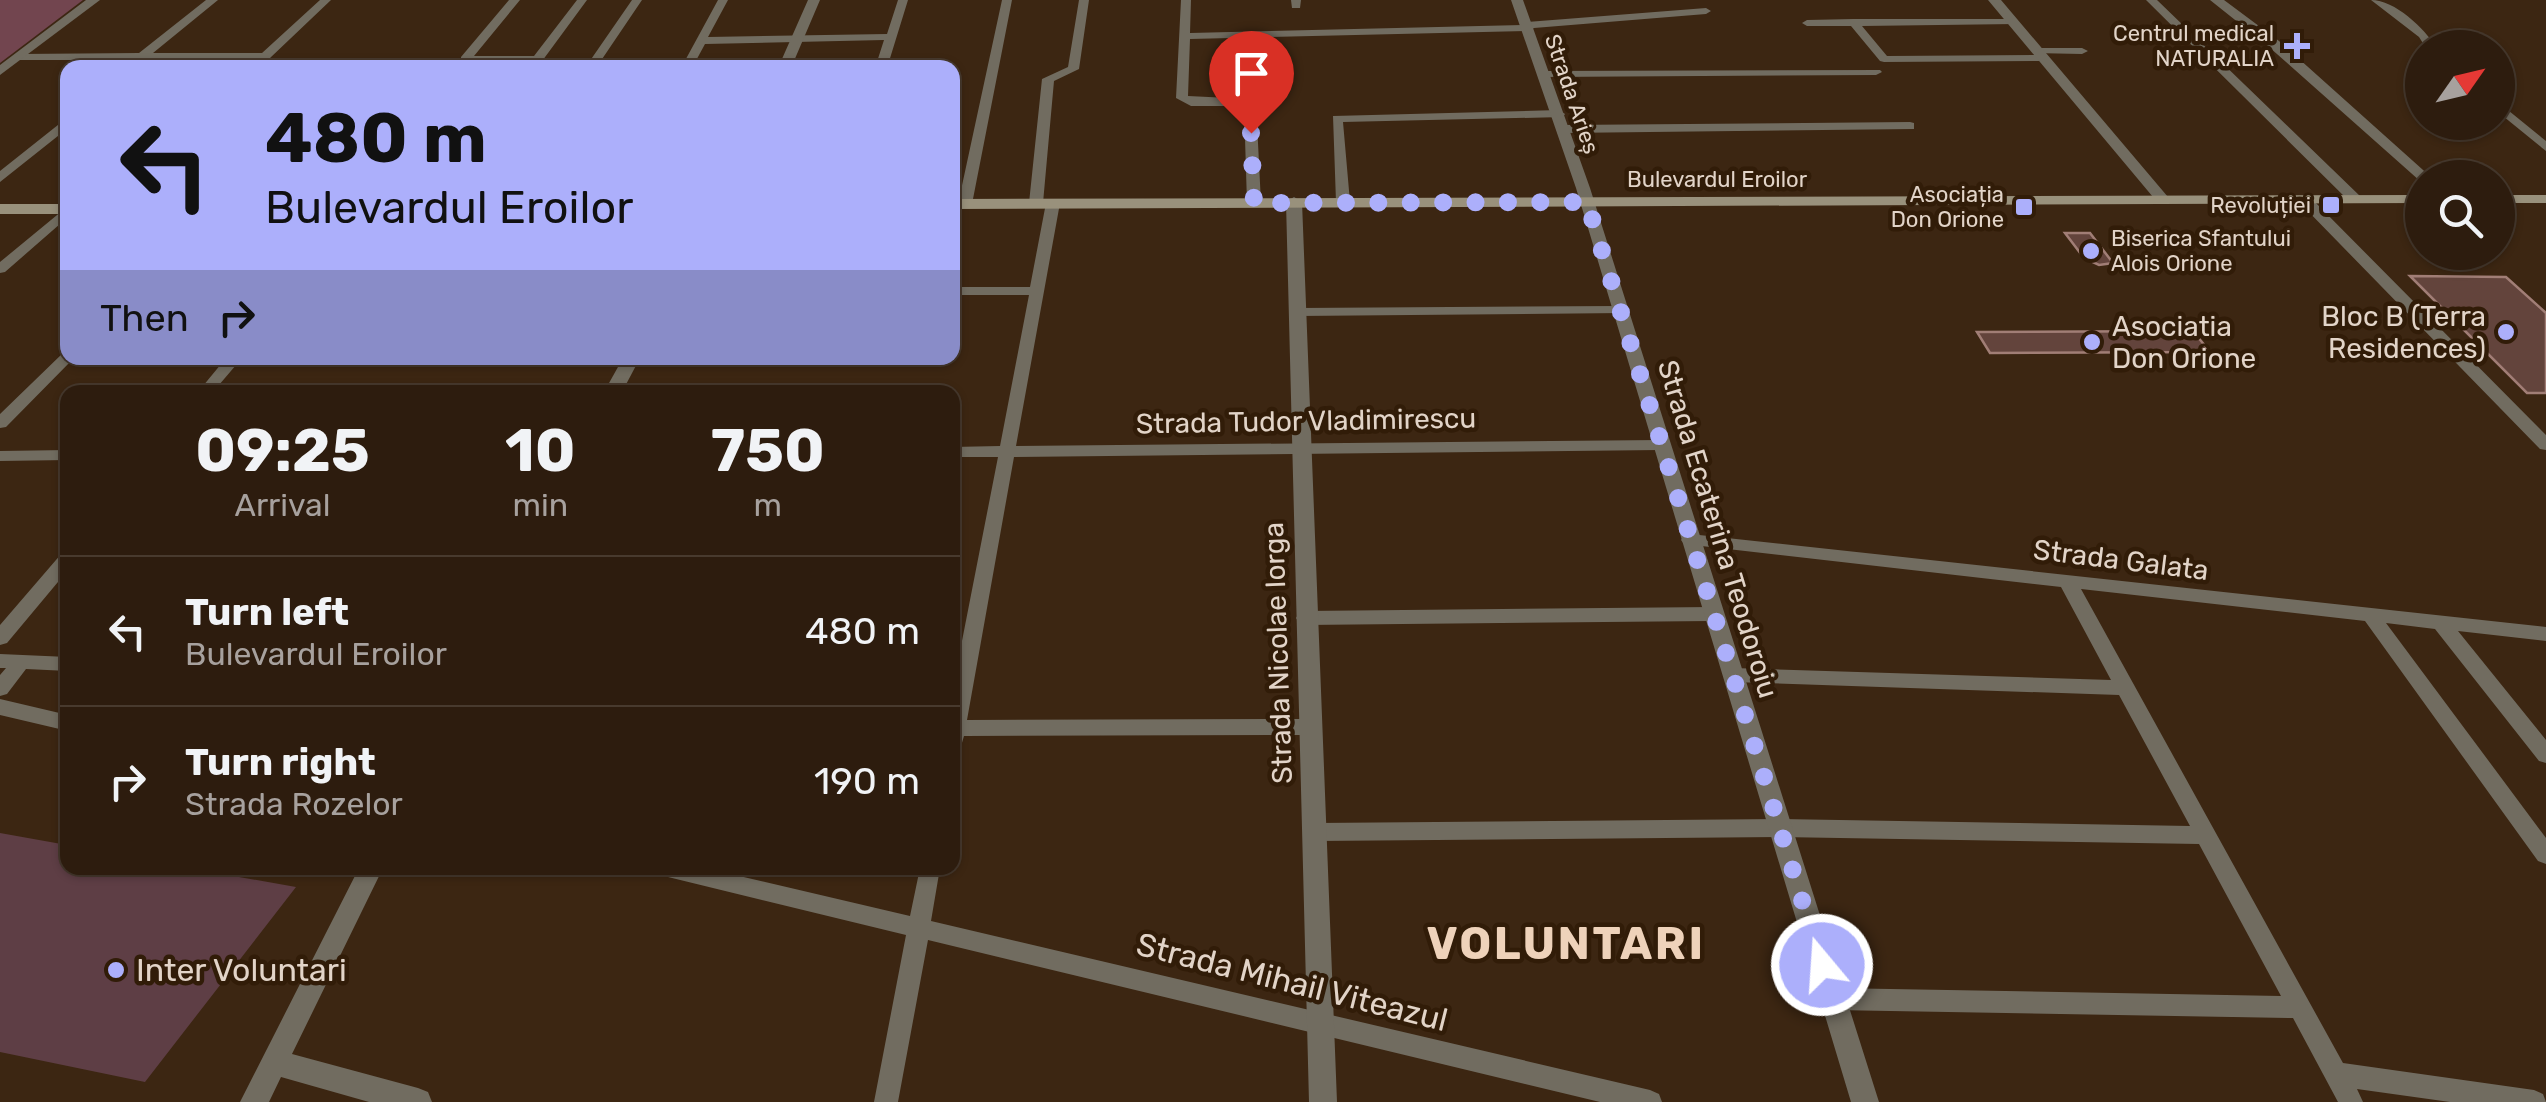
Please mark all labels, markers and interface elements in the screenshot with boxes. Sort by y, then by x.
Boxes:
place label: Centrul medical NATURALIA [2113,20,2274,72]
north arrow [2405,30,2515,140]
map controls [2405,30,2515,270]
pin [1209,31,1294,134]
street label: Strada Arieș [1539,31,1605,157]
marker: Centrul medical NATURALIA [2284,33,2310,59]
icon: arrive [1224,46,1279,101]
text: 480 m [265,97,487,180]
icon: left [100,100,230,230]
button: search [2405,160,2515,270]
street label: Bulevardul Eroilor [1627,166,1808,193]
text: Bulevardul Eroilor [265,181,633,234]
place label: Asociația Don Orione [1891,181,2004,233]
place label: Revoluției [2210,192,2311,219]
marker: Revoluției [2320,194,2342,216]
marker: Asociația Don Orione [2013,196,2035,218]
place label: Biserica Sfantului Alois Orione [2111,225,2291,277]
marker: Biserica Sfantului Alois Orione [2080,240,2102,262]
icon: right [209,290,264,345]
text: Then [100,295,189,341]
place label: Bloc B (Terra Residences) [2321,300,2486,365]
place label: Asociatia Don Orione [2112,310,2256,375]
marker: Bloc B (Terra Residences) [2495,321,2517,343]
marker: Asociatia Don Orione [2081,331,2103,353]
street label: Strada Ecaterina Teodoroiu [1651,356,1785,702]
street label: Strada Tudor Vladimirescu [1135,402,1477,440]
text: 09:25 [195,415,370,486]
text: 10 [505,415,576,486]
text: 750 [711,415,825,486]
text: Arrival [234,486,331,524]
text: min [513,486,568,524]
text: m [754,486,782,524]
street label: Strada Nicolae Iorga [1257,521,1299,785]
street label: Strada Galata [2032,533,2210,587]
text: Turn left [185,589,349,635]
icon: left [100,604,155,659]
text: 480 m [805,608,920,654]
text: Bulevardul Eroilor [185,635,447,673]
text: Turn right [185,739,376,785]
icon: right [100,754,155,809]
text: 190 m [814,758,920,804]
text: Strada Rozelor [185,785,403,823]
position arrow [1770,913,1874,1017]
district label: VOLUNTARI [1426,917,1706,970]
street label: Strada Mihail Viteazul [1132,925,1452,1039]
place label: Inter Voluntari [136,951,347,989]
marker: Inter Voluntari [105,959,127,981]

